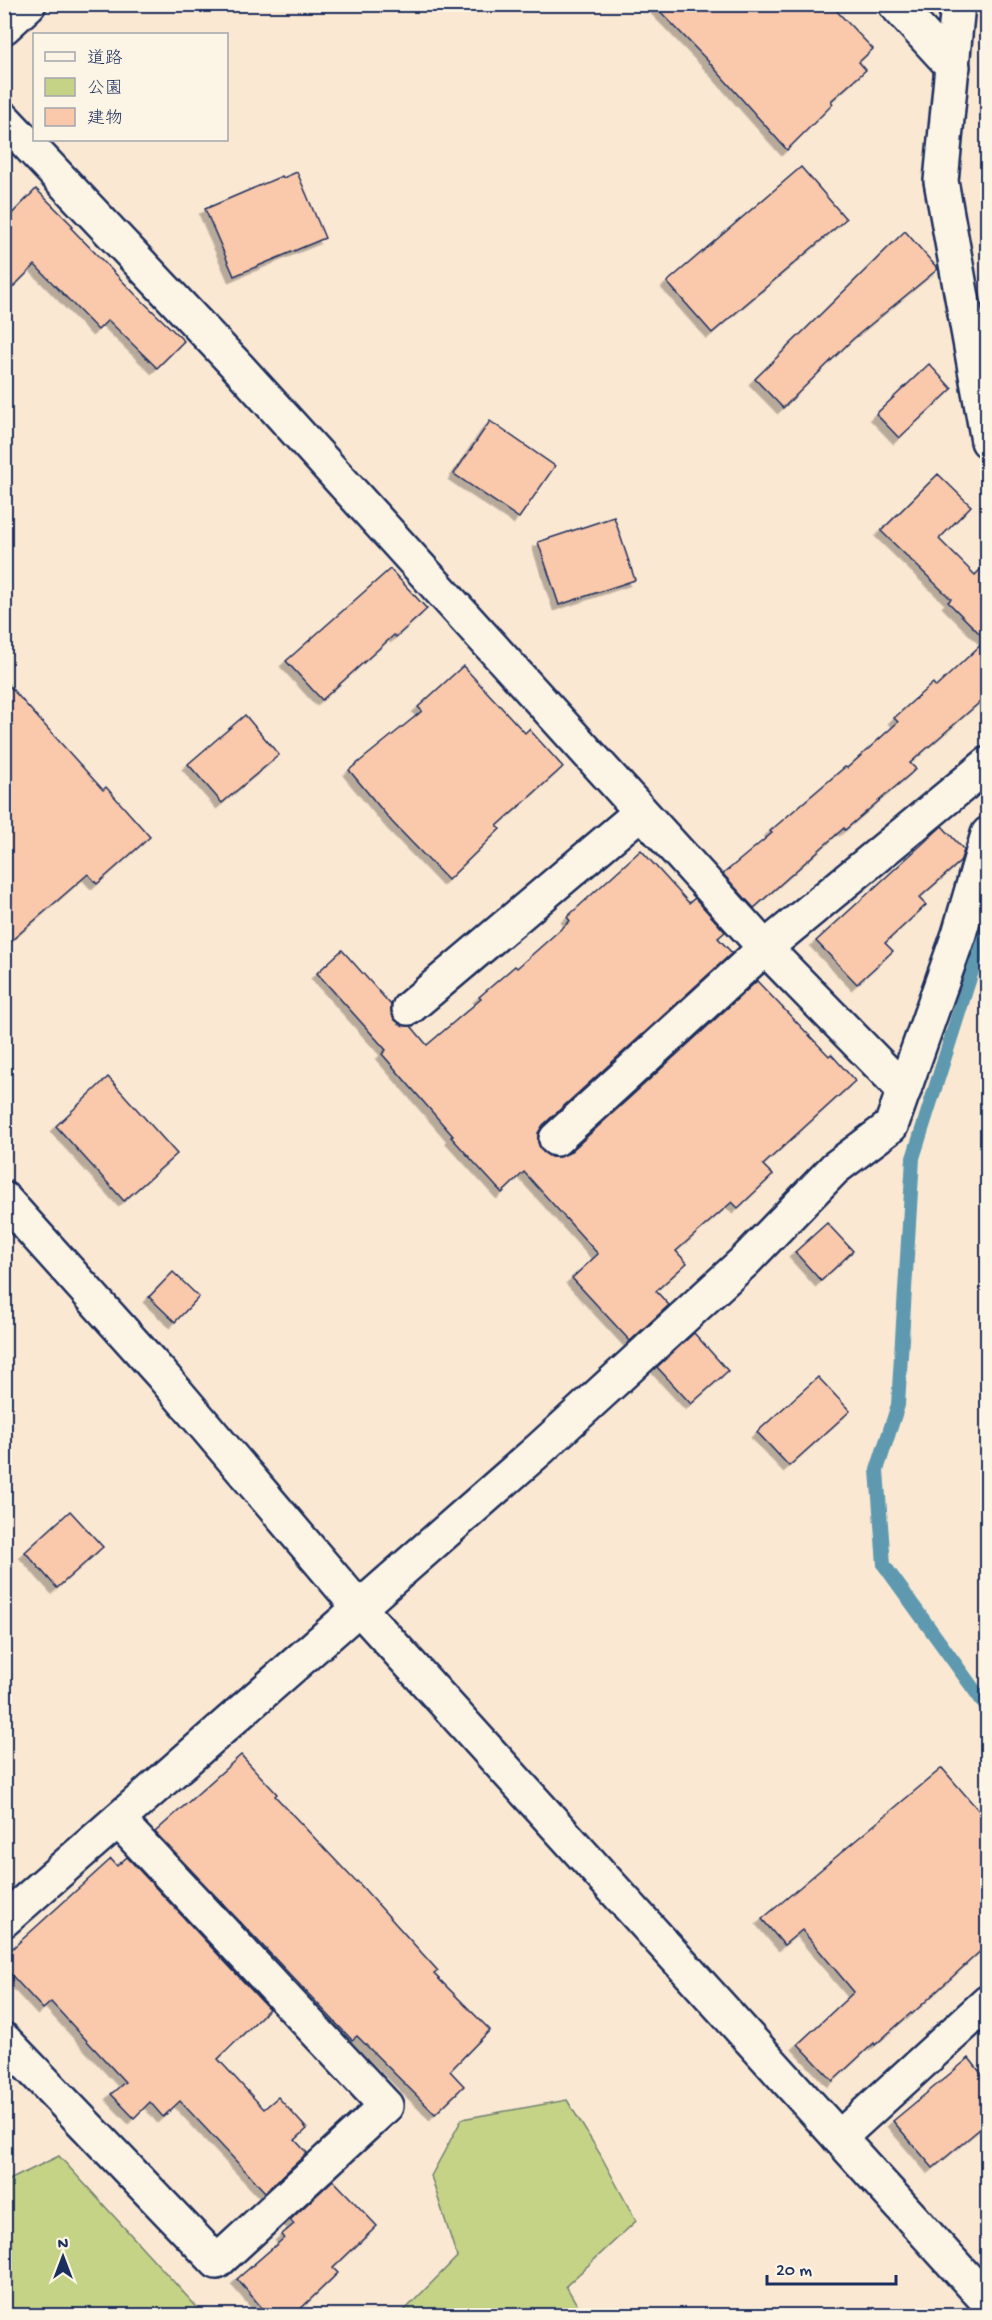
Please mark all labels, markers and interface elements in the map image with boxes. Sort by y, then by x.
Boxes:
legend [33,33,228,141]
text: 道路 [87,48,123,70]
text: 公園 [87,79,123,100]
text: 建物 [87,108,123,130]
north arrow [33,2227,93,2287]
text: N [58,2236,69,2255]
scale bar [767,2248,896,2286]
text: 20 m [776,2261,812,2282]

